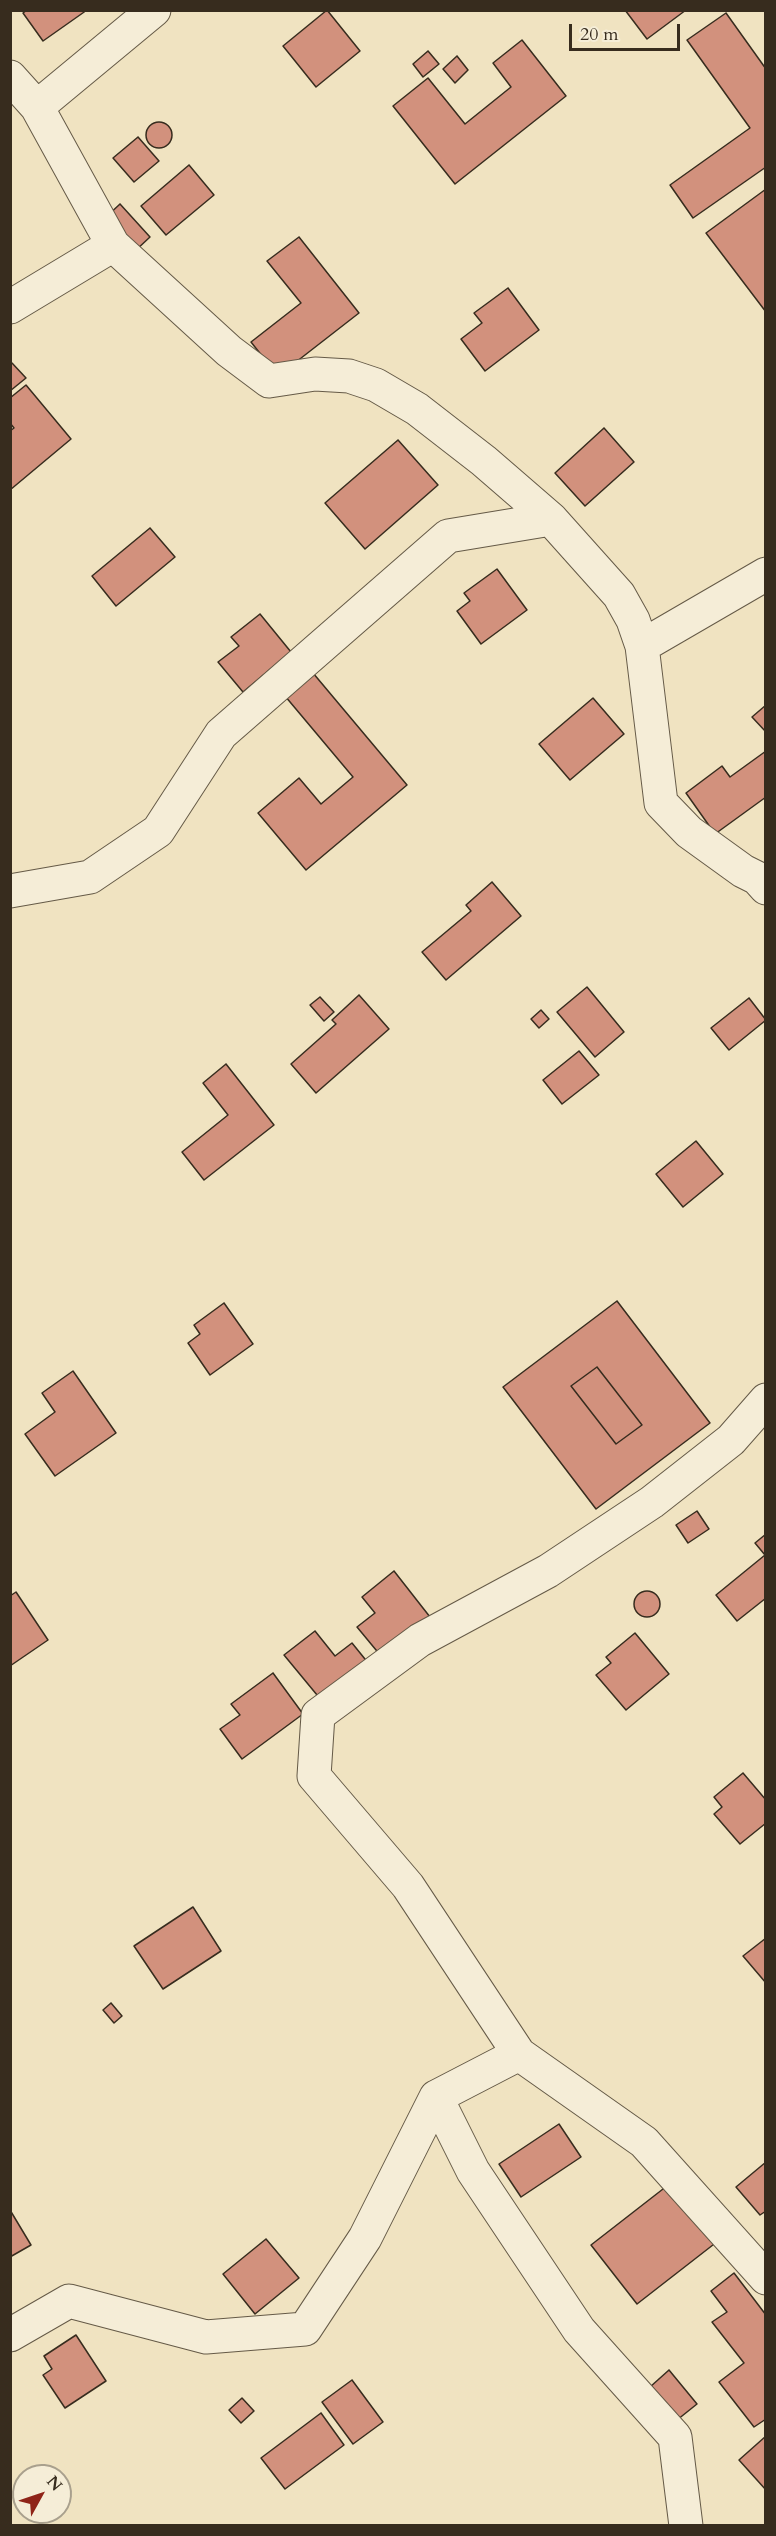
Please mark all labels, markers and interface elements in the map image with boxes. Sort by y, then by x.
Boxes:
scale bar [572,12,683,50]
text: 20 m [580,22,619,47]
north arrow [12,2464,72,2524]
text: N [41,2471,67,2496]

